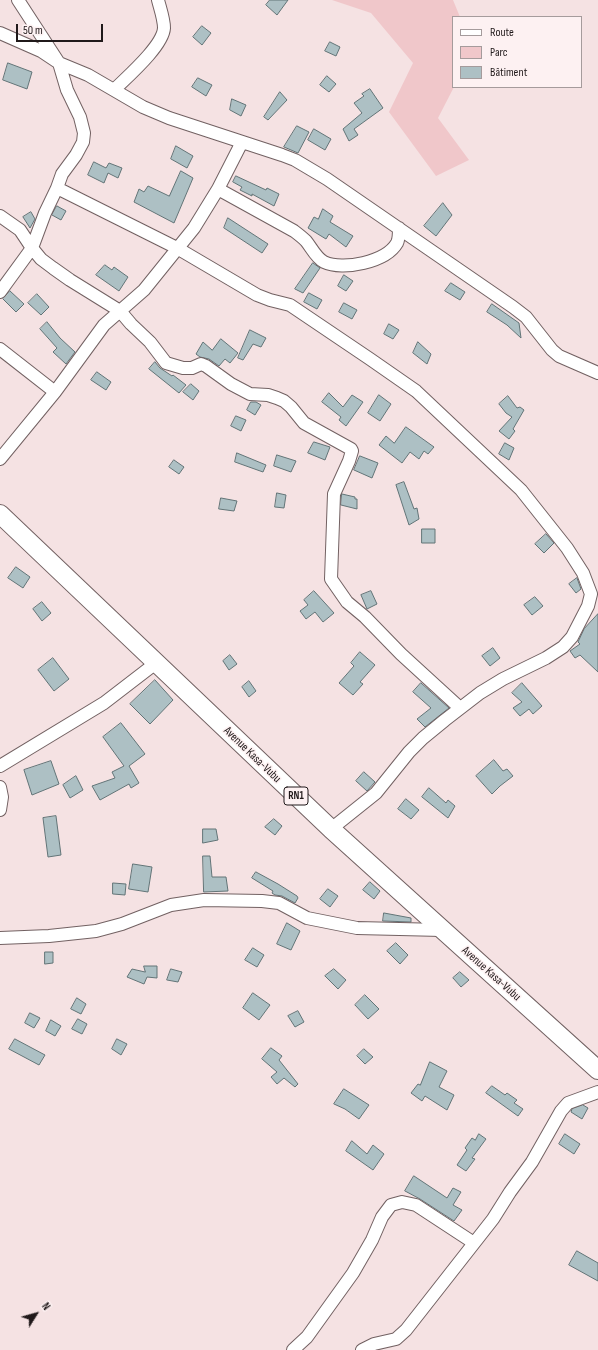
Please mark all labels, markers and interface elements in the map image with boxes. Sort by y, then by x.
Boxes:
scale bar [18,16,105,42]
legend [452,16,582,88]
text: 50 m [23,23,43,38]
text: Route [490,25,514,40]
text: Parc [490,45,508,60]
text: Bâtiment [490,65,527,80]
street label: Avenue Kasa-Vubu [220,724,284,786]
road number: RN1 [284,787,308,805]
street label: Avenue Kasa-Vubu [459,944,523,1004]
north arrow [16,1294,56,1334]
text: N [39,1300,53,1313]

